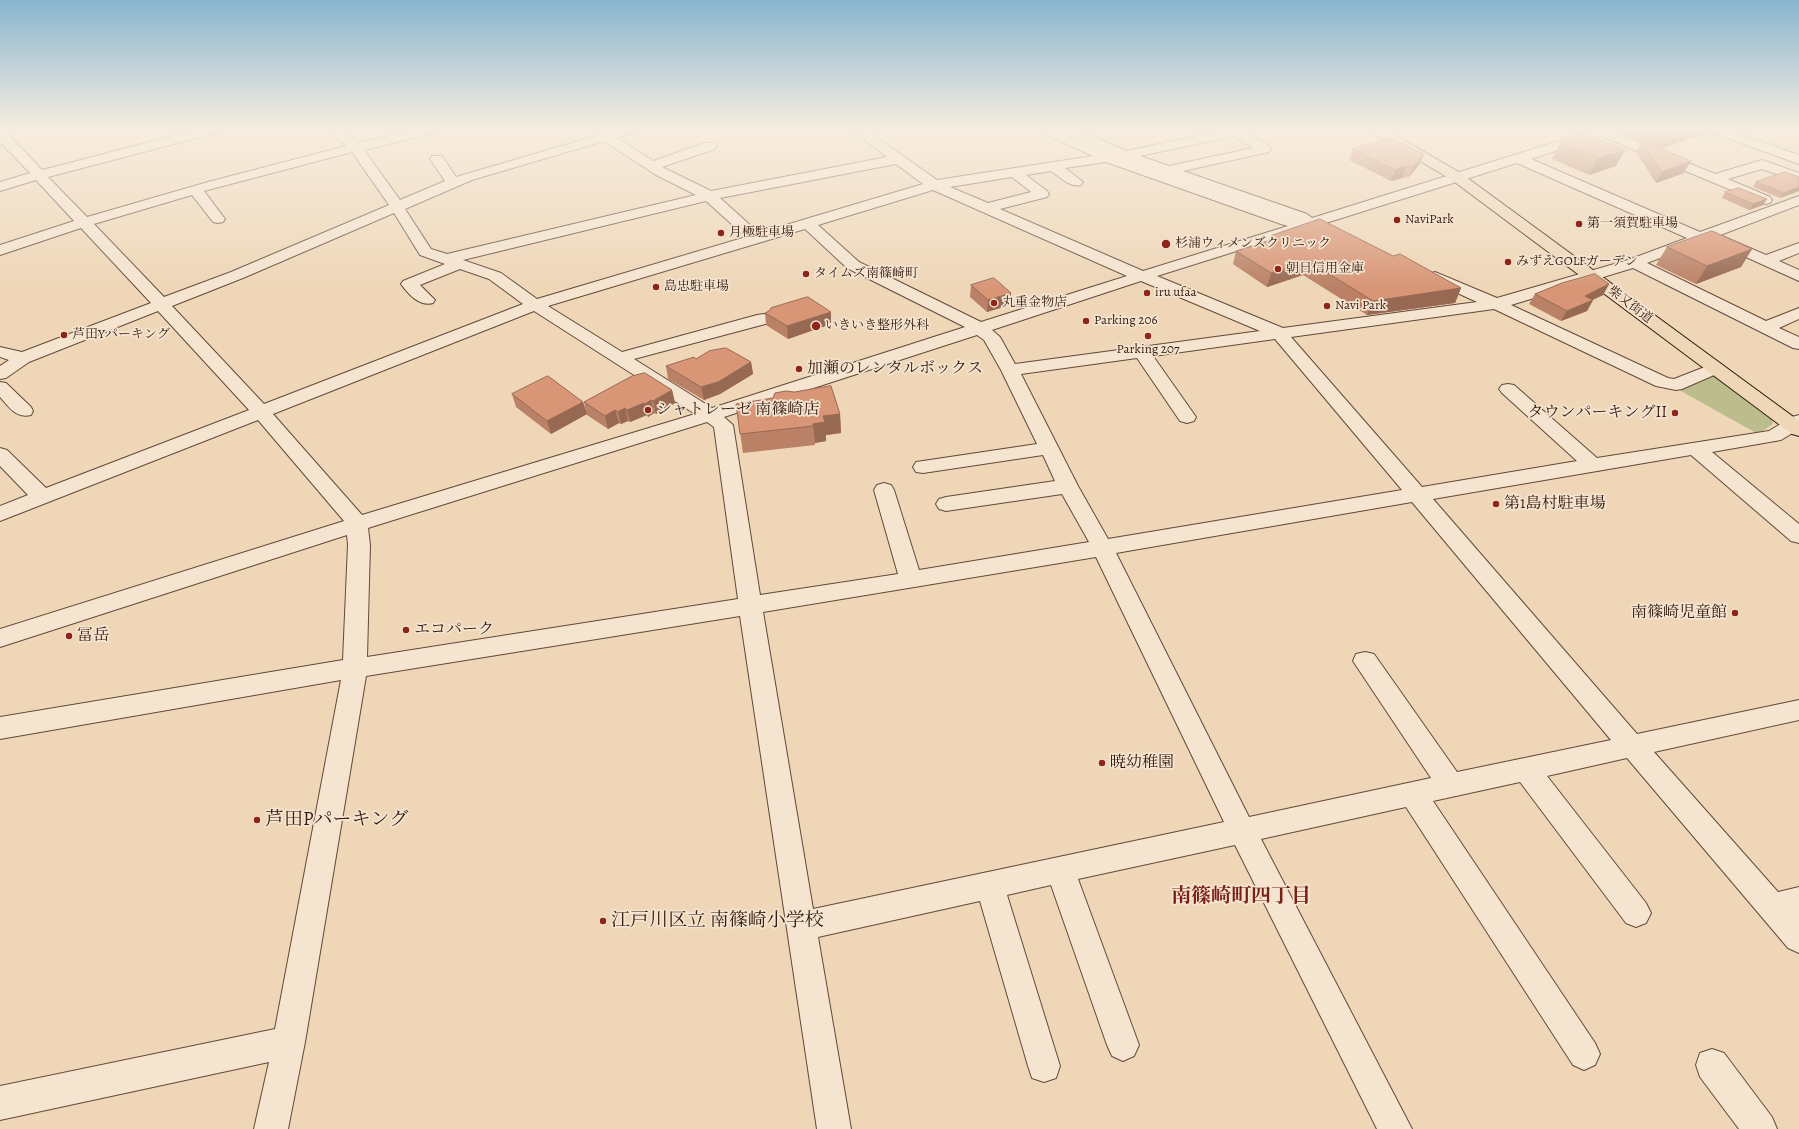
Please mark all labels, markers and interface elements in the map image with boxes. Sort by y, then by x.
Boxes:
place label: NaviPark [1405,212,1454,228]
marker: NaviPark [1392,215,1402,225]
place label: 第一須賀駐車場 [1587,216,1678,232]
marker: 第一須賀駐車場 [1574,219,1584,229]
place label: 月極駐車場 [729,225,794,241]
marker: 月極駐車場 [716,228,726,238]
place label: 杉浦ウィメンズクリニック [1175,236,1331,252]
marker: 杉浦ウィメンズクリニック [1160,238,1172,250]
place label: みずえGOLFガーデン [1516,254,1638,270]
marker: みずえGOLFガーデン [1503,257,1513,267]
place label: 朝日信用金庫 [1286,261,1364,277]
marker: 朝日信用金庫 [1273,264,1283,274]
place label: タイムズ南篠崎町 [814,266,918,282]
marker: タイムズ南篠崎町 [801,269,811,279]
place label: 島忠駐車場 [664,279,729,295]
marker: 島忠駐車場 [651,282,661,292]
street label: 柴又街道 [1605,283,1655,327]
place label: iru ufaa [1155,285,1197,301]
marker: iru ufaa [1142,288,1152,298]
place label: 丸重金物店 [1002,295,1067,311]
marker: 丸重金物店 [989,298,999,308]
place label: Navi Park [1335,298,1386,314]
marker: Navi Park [1322,301,1332,311]
place label: Parking 206 [1094,313,1157,329]
marker: Parking 206 [1081,316,1091,326]
place label: いきいき整形外科 [825,318,929,334]
marker: いきいき整形外科 [810,320,822,332]
place label: 芦田Yパーキング [72,327,170,343]
marker: 芦田Yパーキング [59,330,69,340]
marker: Parking 207 [1143,331,1153,341]
place label: Parking 207 [1117,342,1179,358]
place label: 加瀬のレンタルボックス [807,359,983,379]
marker: 加瀬のレンタルボックス [794,364,804,374]
place label: シャトレーゼ 南篠崎店 [656,400,819,420]
place label: タウンパーキングII [1527,403,1667,423]
marker: シャトレーゼ 南篠崎店 [643,405,653,415]
marker: タウンパーキングII [1670,408,1680,418]
place label: 第1島村駐車場 [1504,494,1605,514]
marker: 第1島村駐車場 [1491,499,1501,509]
place label: 南篠崎児童館 [1631,603,1727,623]
marker: 南篠崎児童館 [1730,608,1740,618]
place label: エコパーク [414,620,494,640]
marker: エコパーク [401,625,411,635]
place label: 冨岳 [77,626,109,646]
marker: 冨岳 [64,631,74,641]
place label: 暁幼稚園 [1110,753,1174,773]
marker: 暁幼稚園 [1097,758,1107,768]
place label: 芦田Pパーキング [265,809,408,831]
marker: 芦田Pパーキング [252,815,262,825]
district label: 南篠崎町四丁目 [1171,885,1311,909]
place label: 江戸川区立 南篠崎小学校 [611,910,824,932]
marker: 江戸川区立 南篠崎小学校 [598,916,608,926]

